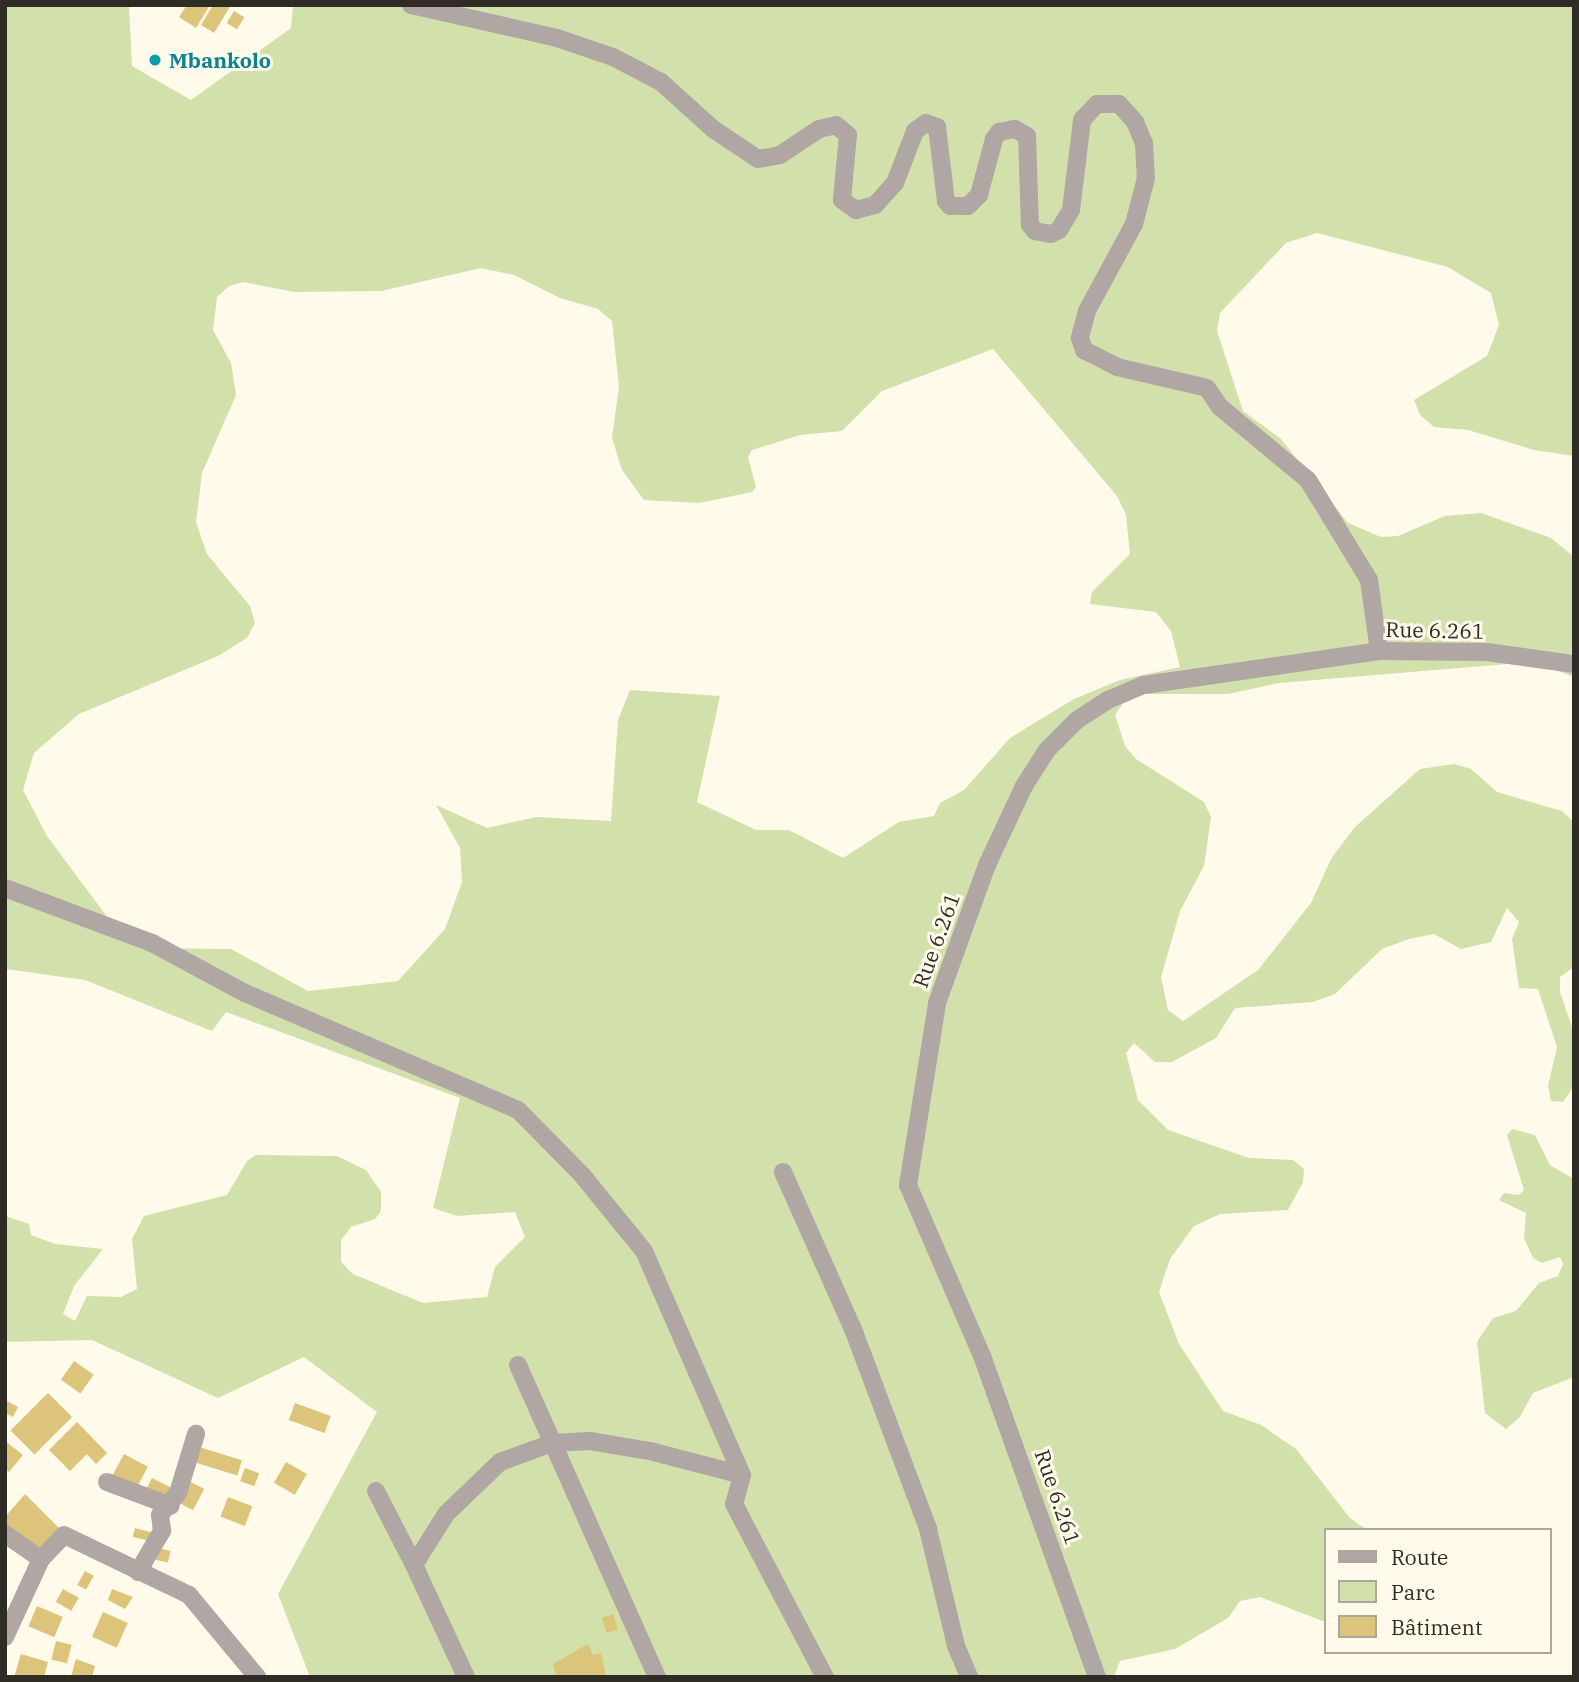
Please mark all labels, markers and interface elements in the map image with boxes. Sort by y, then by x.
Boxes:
place label: Mbankolo [169,47,271,73]
marker: Mbankolo [147,52,163,68]
street label: Rue 6.261 [1385,617,1485,643]
street label: Rue 6.261 [907,889,965,991]
street label: Rue 6.261 [1030,1446,1086,1548]
legend [1324,1528,1551,1654]
text: Route [1391,1543,1448,1571]
text: Parc [1391,1578,1435,1606]
text: Bâtiment [1391,1613,1482,1641]

